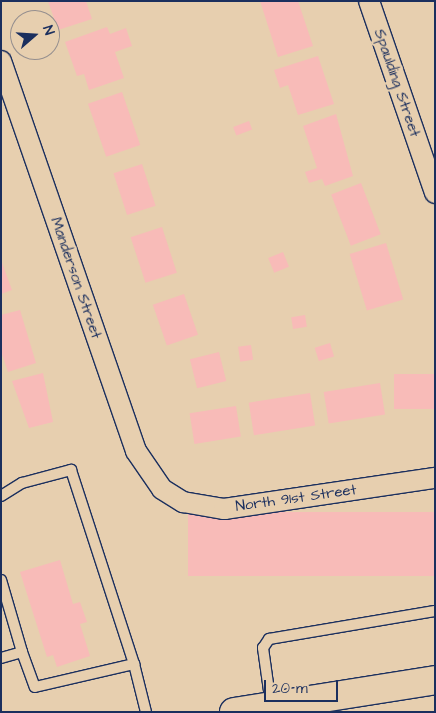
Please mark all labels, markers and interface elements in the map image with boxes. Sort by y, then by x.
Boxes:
north arrow [10,10,60,60]
text: N [37,23,59,38]
street label: Spaulding Street [370,27,424,139]
street label: Manderson Street [47,215,105,341]
street label: North 91st Street [234,481,358,515]
scale bar [266,670,340,702]
text: 20 m [272,678,308,699]

